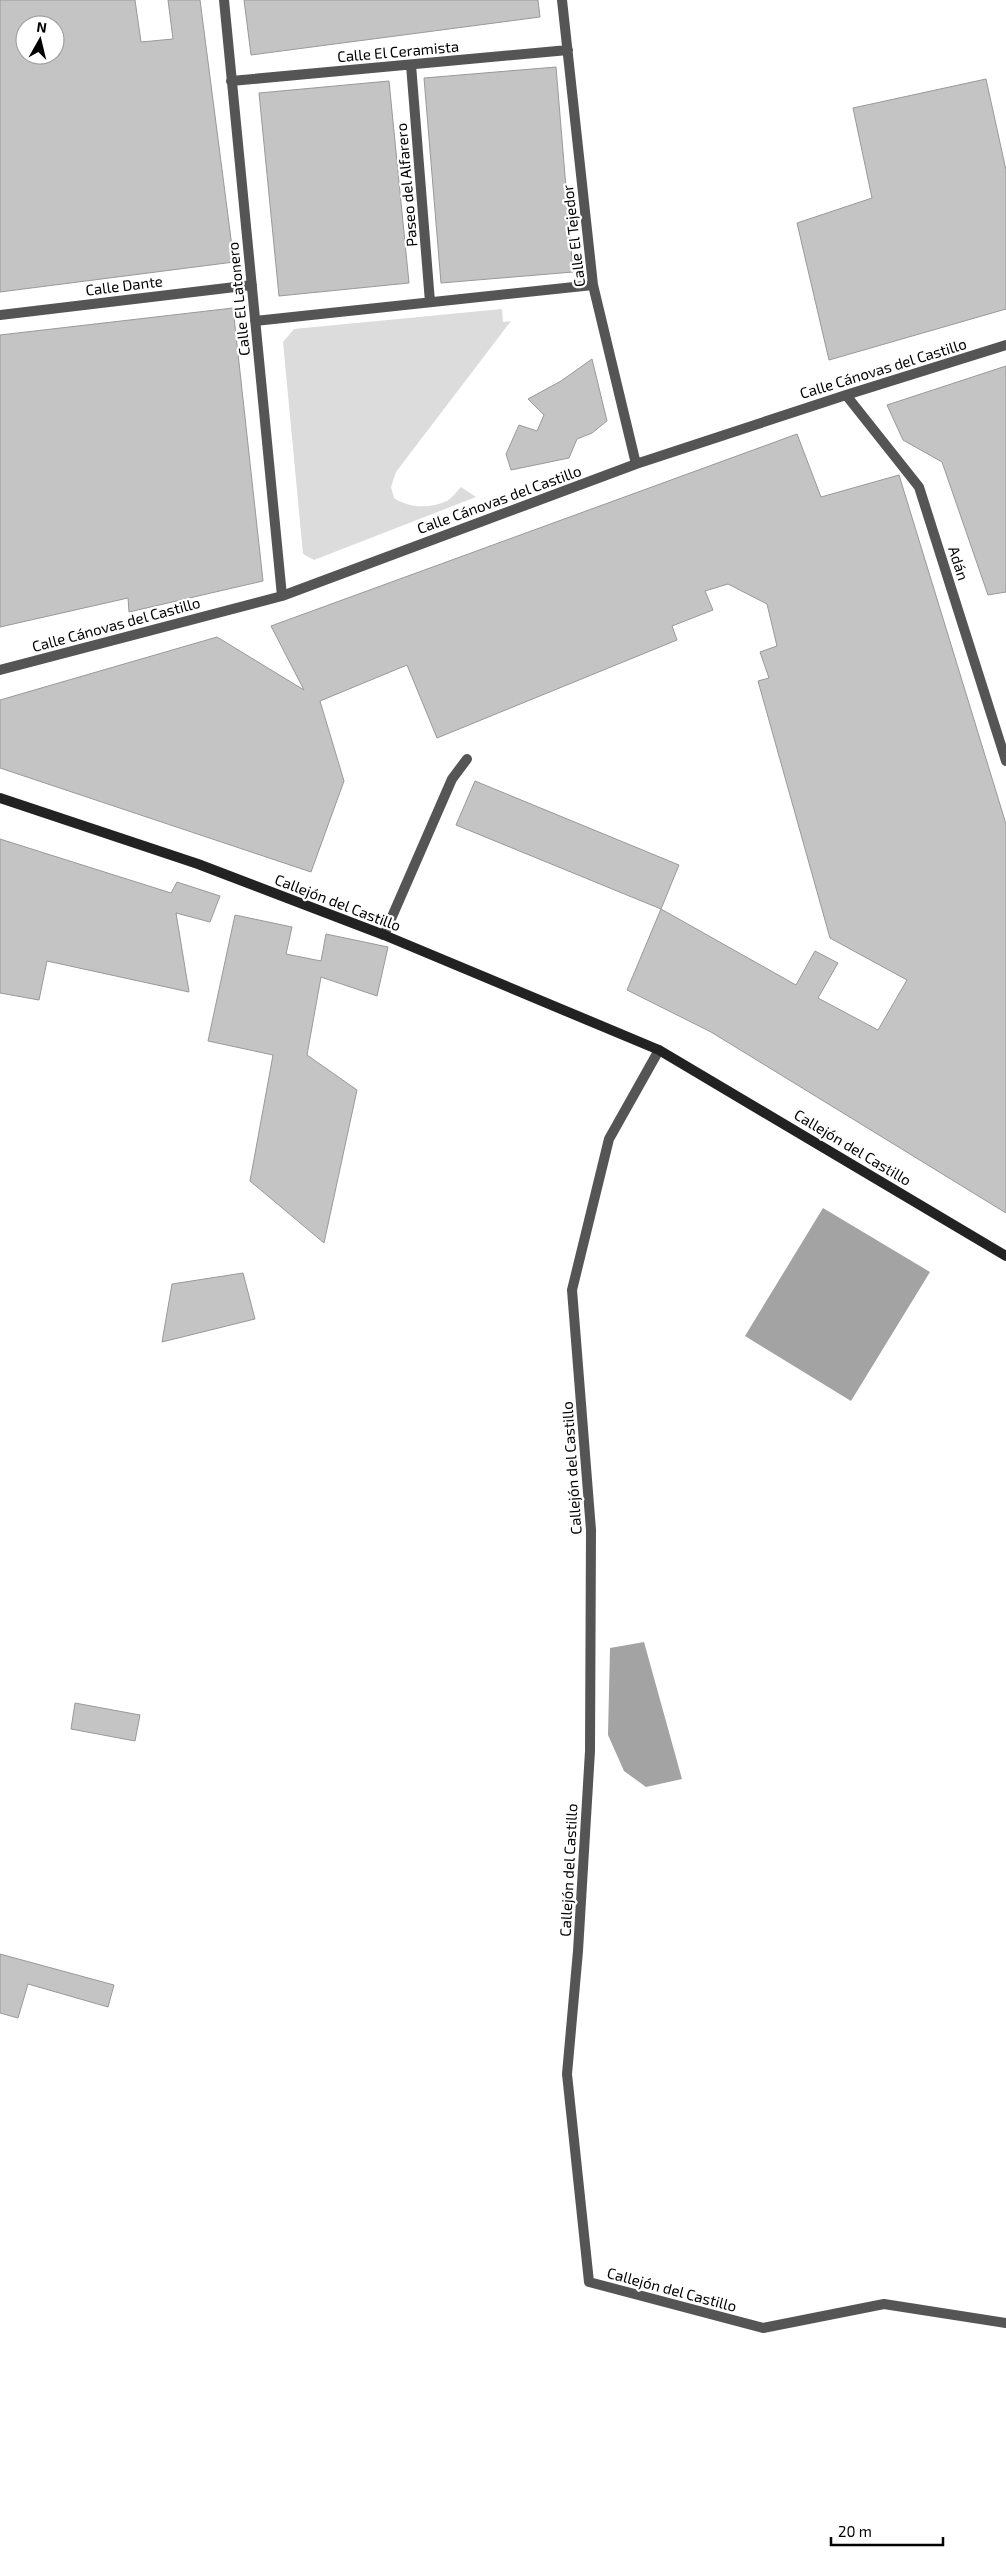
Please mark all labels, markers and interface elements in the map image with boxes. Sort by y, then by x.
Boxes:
north arrow [15,15,65,65]
text: N [36,18,48,36]
street label: Calle El Ceramista [336,37,460,65]
street label: Paseo del Alfarero [392,122,420,248]
street label: Calle El Tejedor [558,184,589,288]
street label: Calle El Latonero [223,241,253,357]
street label: Calle Dante [84,271,164,299]
street label: Calle Cánovas del Castillo [797,334,969,402]
street label: Calle Cánovas del Castillo [414,461,584,537]
street label: Adán [945,544,973,582]
street label: Calle Cánovas del Castillo [30,593,202,655]
street label: Callejón del Castillo [272,870,404,935]
street label: Callejón del Castillo [791,1105,915,1190]
street label: Callejón del Castillo [557,1401,586,1535]
street label: Callejón del Castillo [556,1803,581,1937]
street label: Callejón del Castillo [605,2263,739,2316]
scale bar [831,2514,944,2546]
text: 20 m [838,2522,872,2540]

